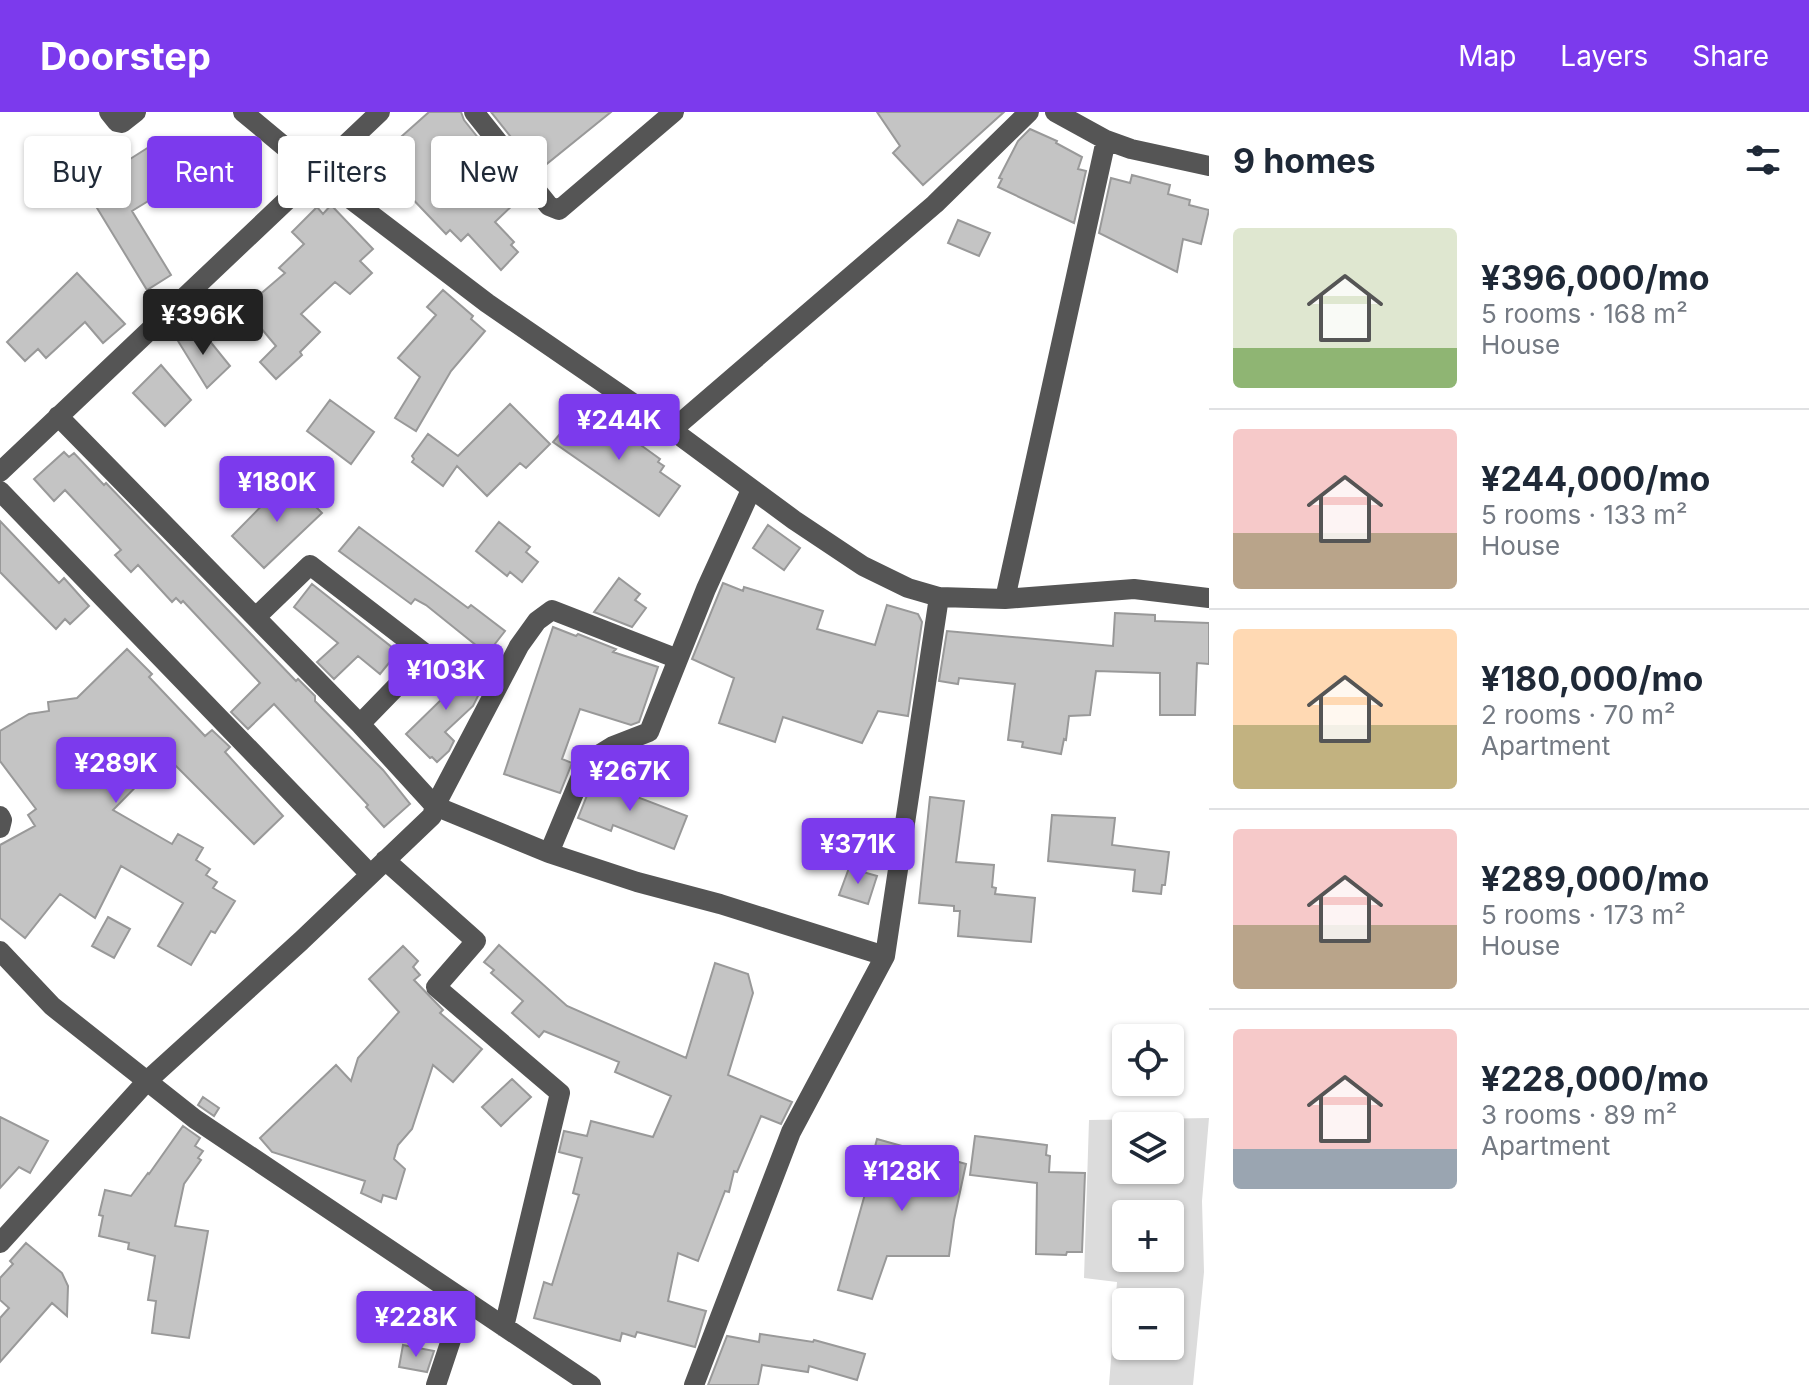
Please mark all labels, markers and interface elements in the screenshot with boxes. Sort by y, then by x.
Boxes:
text: Doorstep [40,33,211,79]
text: Map [1458,39,1516,73]
text: Layers [1560,39,1648,73]
text: Share [1692,39,1769,73]
chip: Buy [24,136,131,208]
chip: Rent [147,136,262,208]
chip: Filters [278,136,415,208]
chip: New [431,136,547,208]
icon: filters [1741,138,1785,182]
text: 9 homes [1233,140,1375,181]
text: ¥396,000/mo [1481,257,1710,298]
icon: home [1297,260,1393,356]
pin: ¥396K [147,289,259,357]
text: 5 rooms · 168 m² [1481,298,1688,329]
text: ¥396K [161,299,245,330]
text: House [1481,329,1560,360]
pin: ¥244K [563,394,675,462]
text: ¥244K [577,404,661,435]
pin: ¥180K [221,456,333,524]
text: ¥244,000/mo [1481,458,1710,499]
icon: home [1297,461,1393,557]
text: ¥180K [237,466,317,497]
text: 5 rooms · 133 m² [1481,499,1688,530]
text: House [1481,530,1560,561]
pin: ¥103K [390,644,502,712]
text: ¥103K [406,654,486,685]
text: ¥180,000/mo [1481,658,1703,699]
icon: home [1297,661,1393,757]
text: 2 rooms · 70 m² [1481,699,1676,730]
text: Apartment [1481,730,1610,761]
pin: ¥289K [60,737,172,805]
pin: ¥267K [574,745,686,813]
text: ¥289K [74,747,158,778]
text: ¥267K [589,755,671,786]
pin: ¥371K [802,818,914,886]
text: ¥371K [820,828,896,859]
text: ¥289,000/mo [1481,858,1709,899]
icon: home [1297,861,1393,957]
text: 5 rooms · 173 m² [1481,899,1686,930]
text: House [1481,930,1560,961]
map controls [1112,1024,1184,1360]
button: locate [1112,1024,1184,1096]
text: ¥228,000/mo [1481,1058,1709,1099]
icon: home [1297,1061,1393,1157]
text: 3 rooms · 89 m² [1481,1099,1677,1130]
button: layers [1112,1112,1184,1184]
text: Apartment [1481,1130,1610,1161]
pin: ¥128K [846,1145,958,1213]
text: ¥128K [863,1155,941,1186]
button: + [1112,1200,1184,1272]
button: − [1112,1288,1184,1360]
pin: ¥228K [360,1291,472,1359]
text: ¥228K [374,1301,458,1332]

